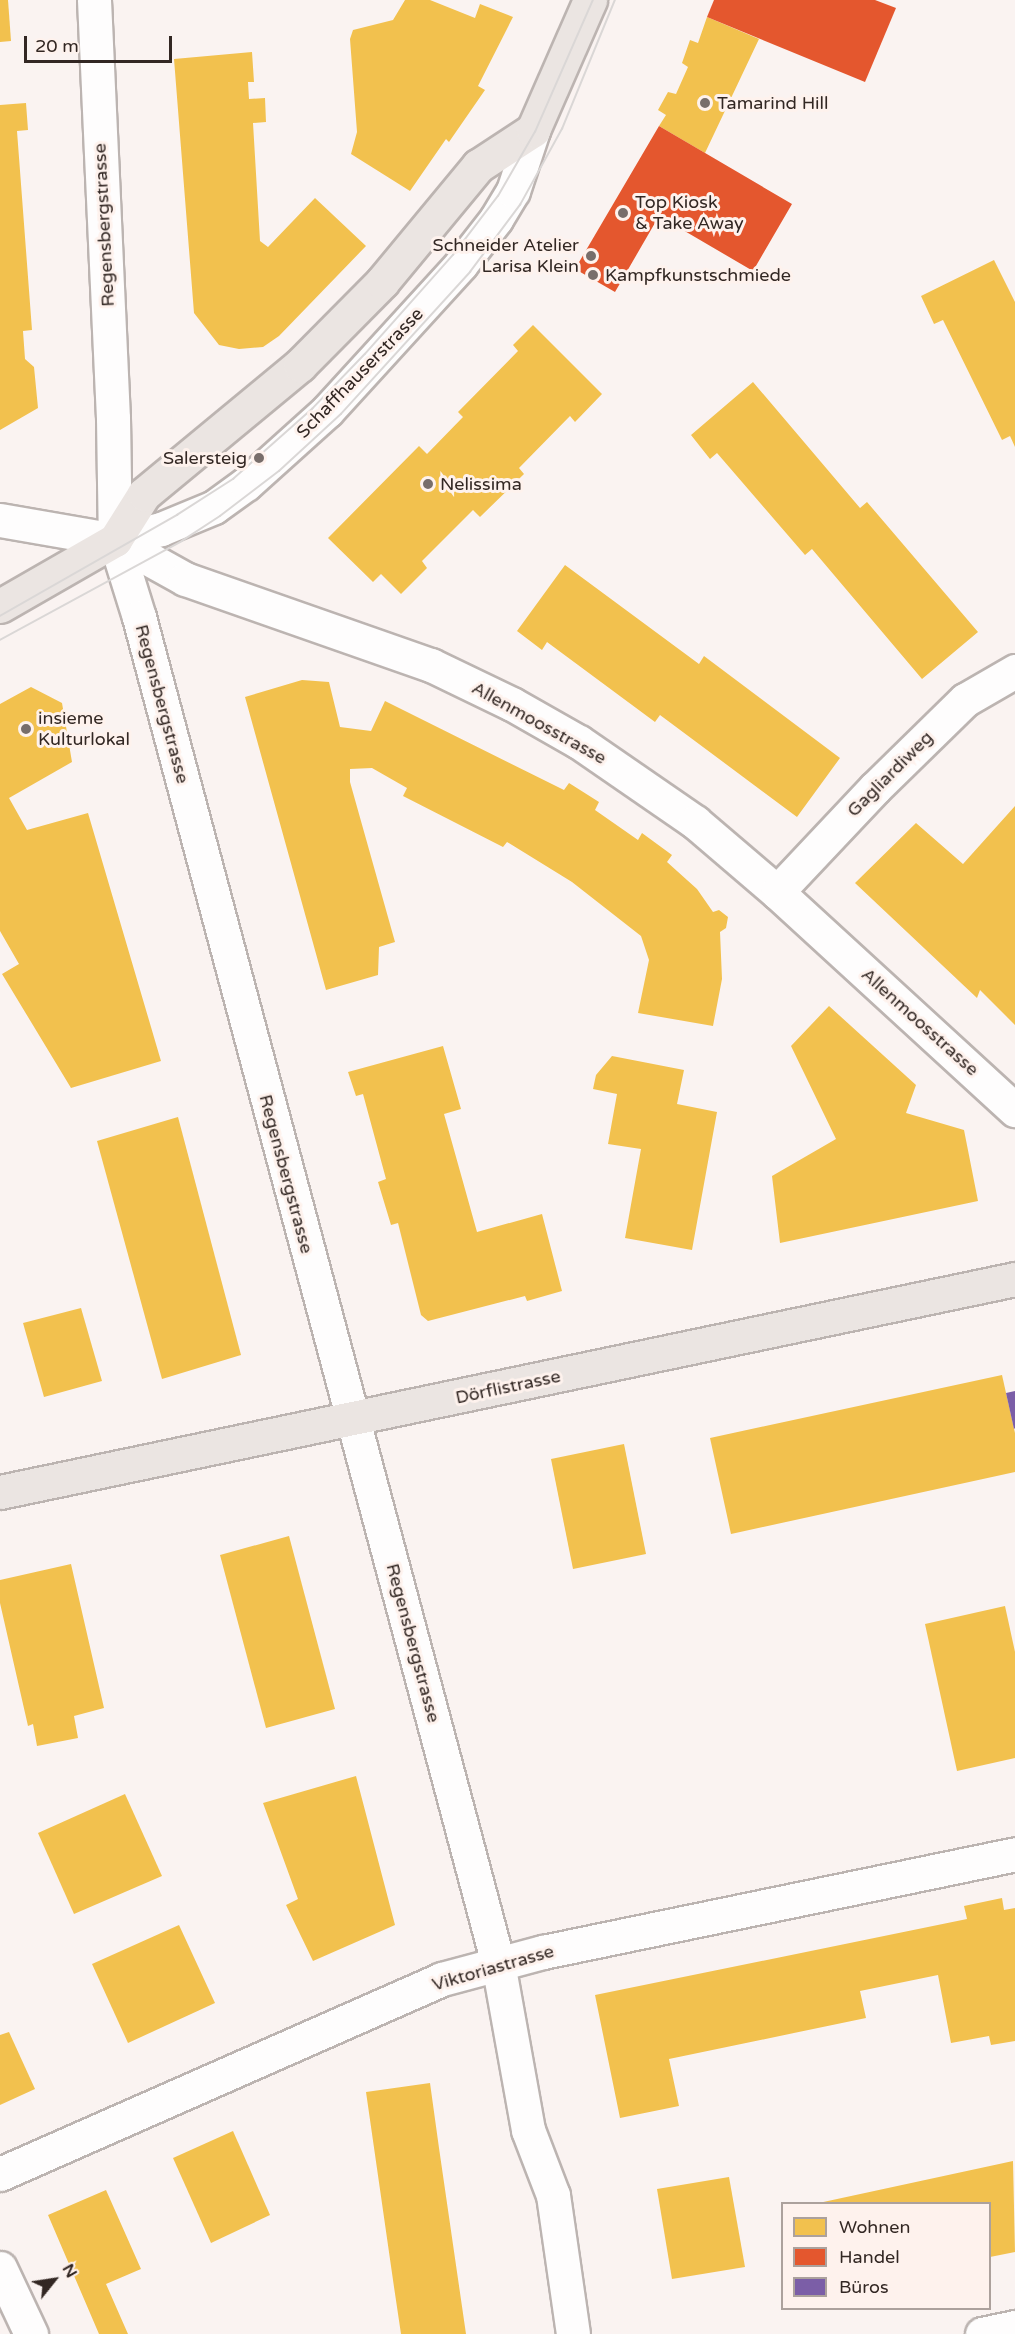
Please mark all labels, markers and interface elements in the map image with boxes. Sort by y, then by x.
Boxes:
scale bar [27,24,176,62]
text: 20 m [35,35,79,57]
place label: Tamarind Hill [717,92,829,114]
marker: Tamarind Hill [698,96,712,110]
street label: Regensbergstrasse [89,143,119,307]
place label: Top Kiosk & Take Away [635,192,744,234]
marker: Top Kiosk & Take Away [616,206,630,220]
place label: Schneider Atelier Larisa Klein [433,235,579,278]
marker: Schneider Atelier Larisa Klein [584,249,598,263]
place label: Kampfkunstschmiede [605,264,791,286]
marker: Kampfkunstschmiede [586,268,600,282]
street label: Schaffhauserstrasse [292,303,428,443]
place label: Salersteig [163,447,247,469]
marker: Salersteig [252,451,266,465]
place label: Nelissima [440,473,522,495]
marker: Nelissima [421,477,435,491]
street label: Regensbergstrasse [130,622,194,786]
street label: Allenmoosstrasse [468,677,610,769]
place label: insieme Kulturlokal [38,708,130,750]
marker: insieme Kulturlokal [19,722,33,736]
street label: Gagliardiweg [843,727,937,821]
street label: Allenmoosstrasse [857,964,983,1080]
street label: Regensbergstrasse [254,1092,318,1256]
street label: Dörflistrasse [453,1365,563,1409]
street label: Regensbergstrasse [381,1561,445,1725]
street label: Viktoriastrasse [430,1940,556,1996]
legend [781,2202,991,2310]
text: Wohnen [839,2216,910,2238]
text: Handel [839,2246,900,2268]
north arrow [24,2250,84,2310]
text: N [58,2260,81,2282]
text: Büros [839,2276,889,2298]

